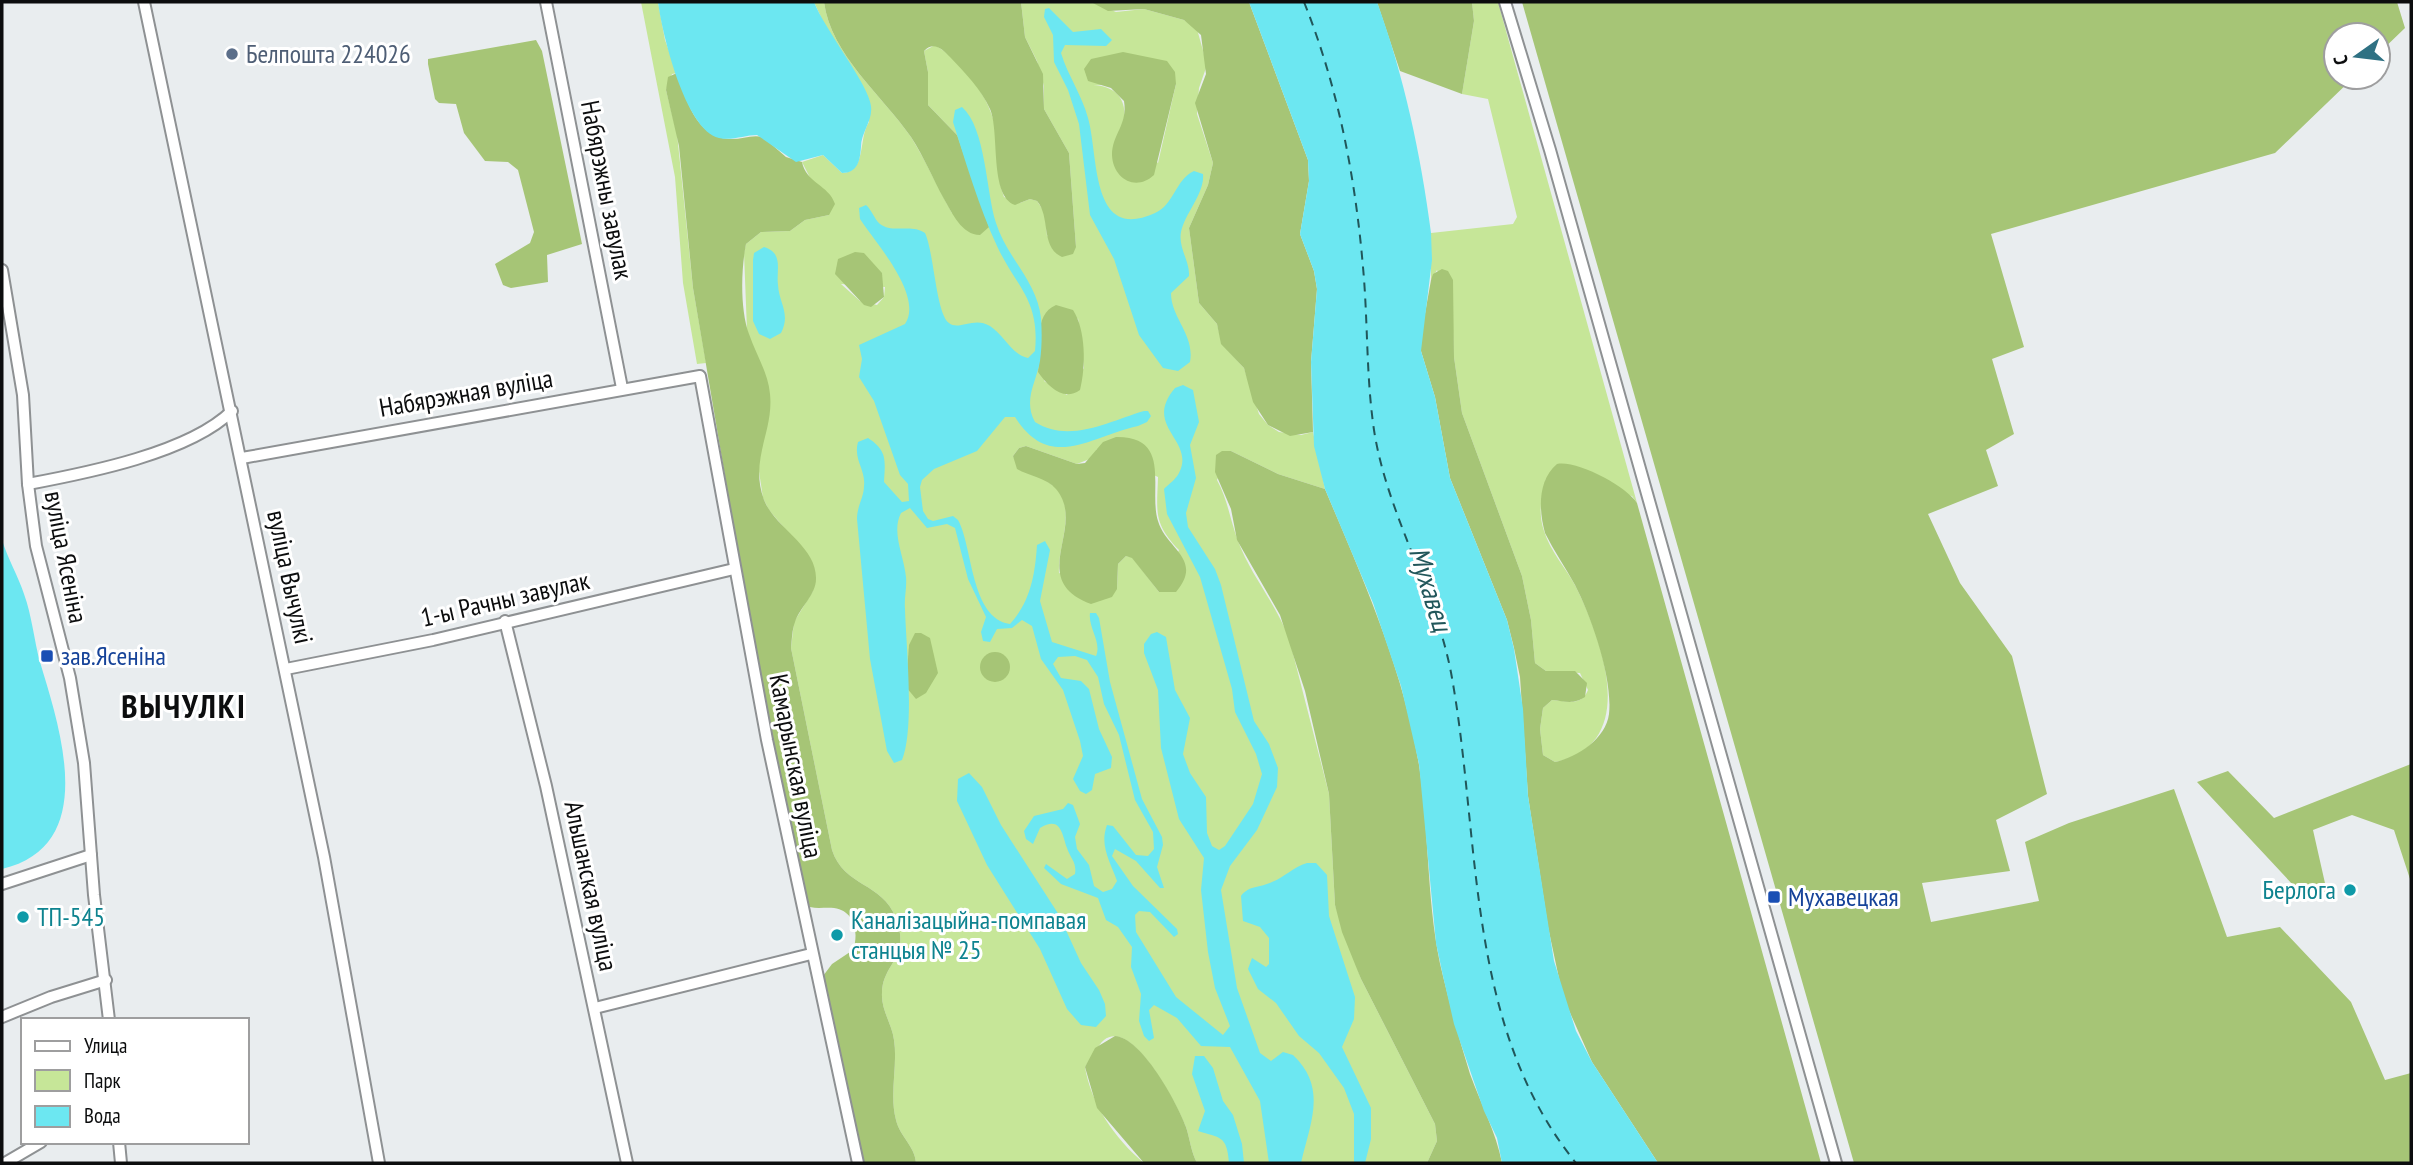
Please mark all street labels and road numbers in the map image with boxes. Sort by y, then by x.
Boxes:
street label: Набярэжны завулак [574,98,641,282]
street label: Набярэжная вуліца [377,361,555,424]
street label: вуліца Ясеніна [38,488,95,626]
street label: вуліца Вычулкі [260,507,321,647]
street label: 1-ы Рачны завулак [417,563,592,634]
street label: Камарынская вуліца [762,671,831,861]
street label: Альшанская вуліца [557,798,626,974]

